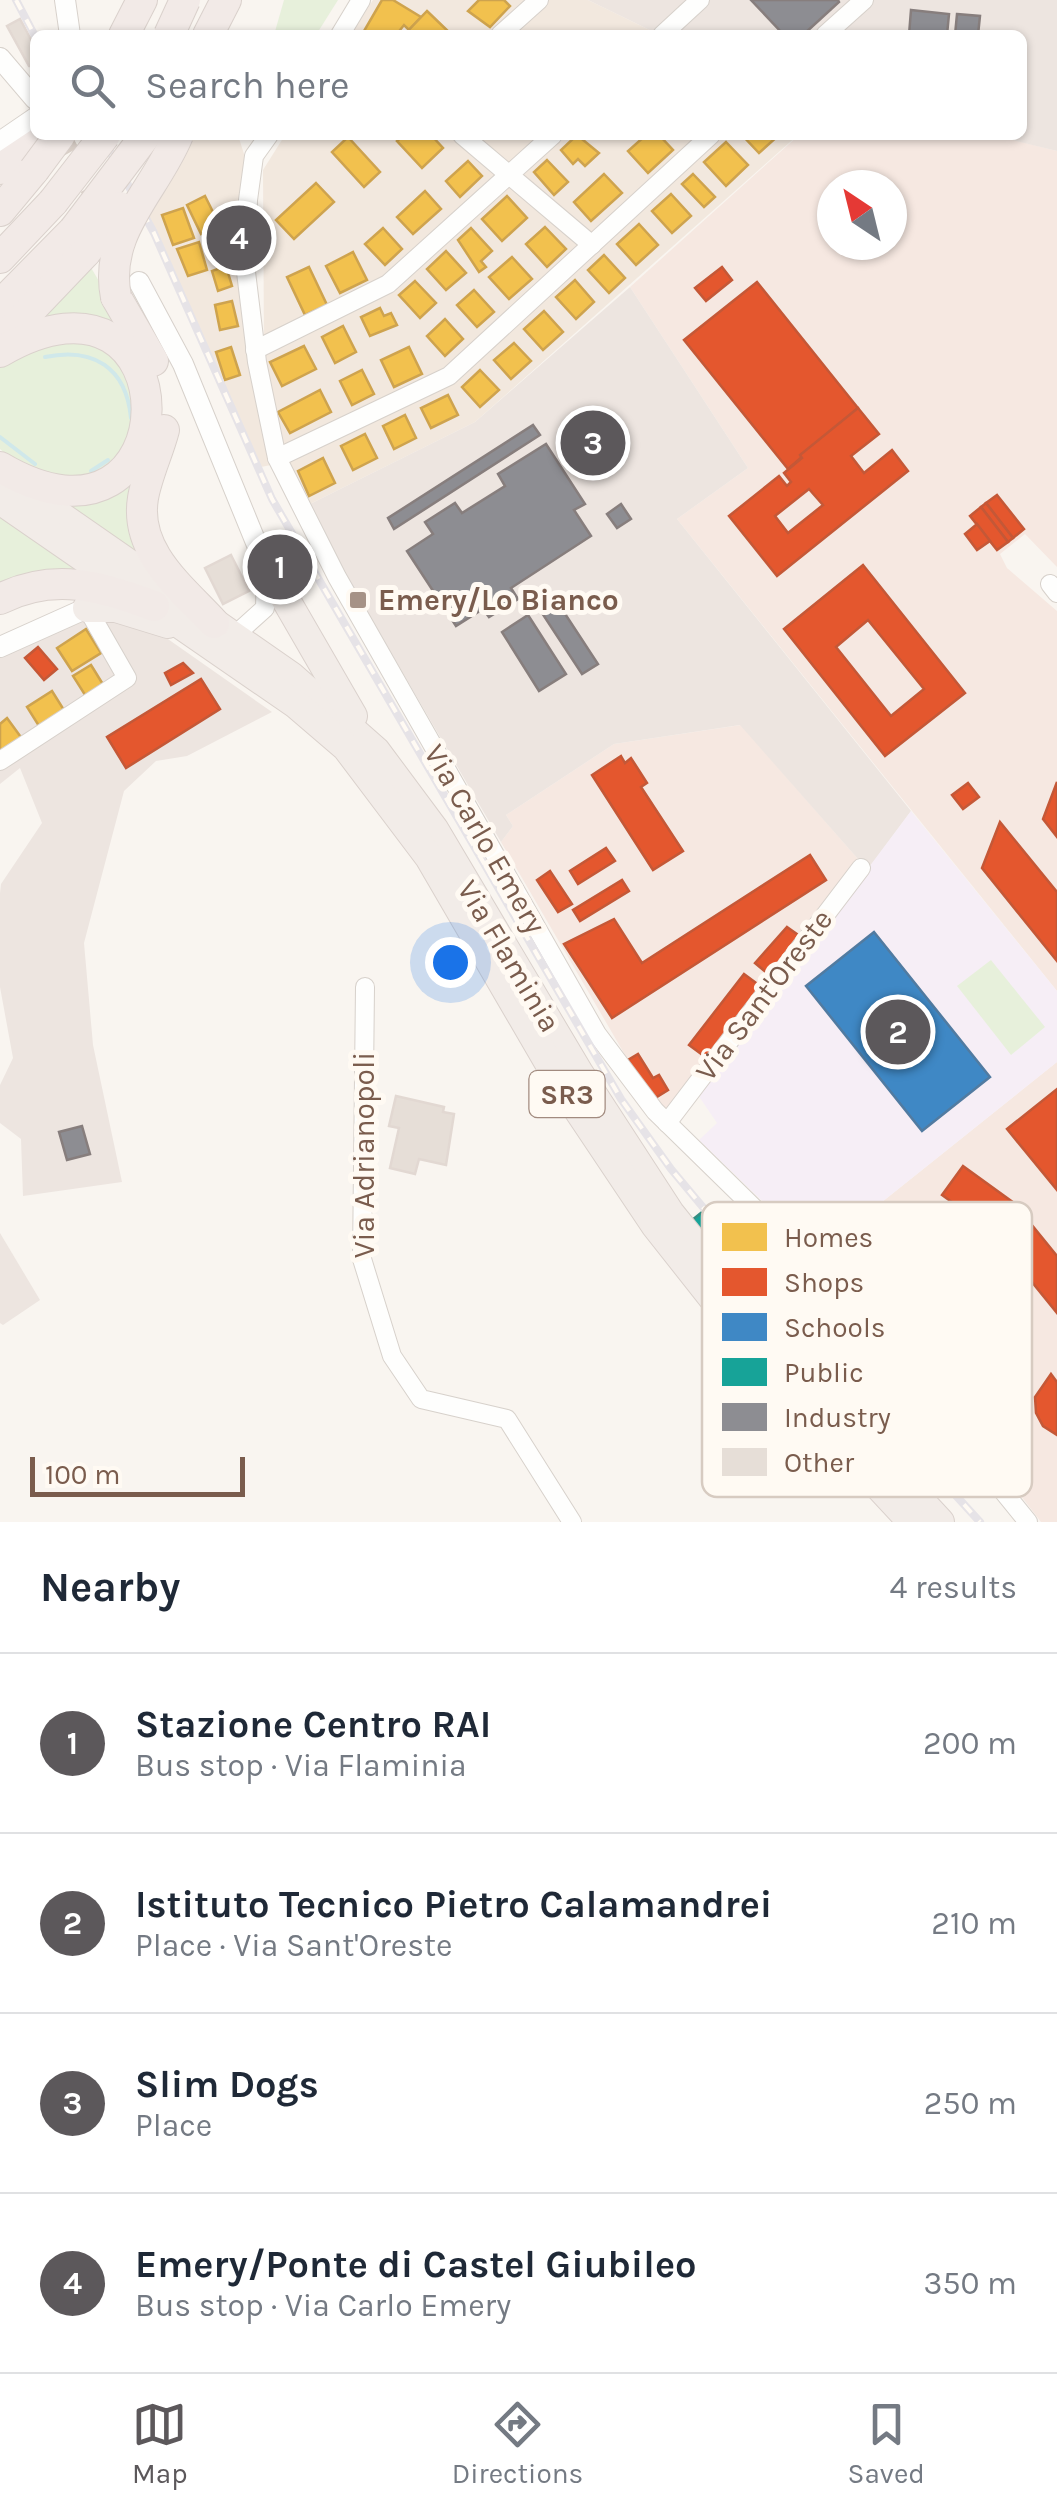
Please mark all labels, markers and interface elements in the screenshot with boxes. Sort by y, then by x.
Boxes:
search box [30,30,1027,140]
icon: search [65,58,120,113]
text: Search here [145,63,349,108]
north arrow [817,170,907,260]
pin: 4 [206,200,272,276]
pin: 3 [560,406,626,480]
pin: 1 [248,530,312,604]
place label: Emery/Lo Bianco [378,582,619,618]
marker: Emery/Lo Bianco [347,589,369,611]
street label: Via Carlo Emery [416,738,554,940]
street label: Via Flaminia [450,874,568,1038]
street label: Via Sant'Oreste [688,902,840,1088]
your location [425,937,476,988]
pin: 2 [866,994,930,1070]
street label: Via Adrianopoli [346,1052,382,1258]
road number: SR3 [530,1071,604,1117]
legend [702,1202,1032,1497]
text: Homes [784,1221,873,1254]
text: Shops [784,1266,864,1299]
text: Schools [784,1311,885,1344]
text: Public [784,1356,864,1389]
text: Industry [784,1401,891,1434]
text: Other [784,1446,855,1479]
scale bar [30,1452,245,1496]
text: 100 m [45,1458,120,1491]
text: Nearby [40,1562,180,1612]
text: 4 results [890,1569,1017,1606]
text: Stazione Centro RAI [135,1702,491,1747]
text: 1 [67,1725,78,1762]
text: 200 m [923,1725,1017,1762]
text: Bus stop · Via Flaminia [135,1747,467,1784]
text: Istituto Tecnico Pietro Calamandrei [135,1882,772,1927]
text: 2 [63,1905,82,1942]
text: 210 m [931,1905,1017,1942]
text: Place · Via Sant'Oreste [135,1927,452,1964]
text: Slim Dogs [135,2062,319,2107]
text: 3 [63,2085,82,2122]
text: 250 m [924,2085,1017,2122]
text: Place [135,2107,212,2144]
text: Emery/Ponte di Castel Giubileo [135,2242,697,2287]
text: 4 [63,2265,82,2302]
text: 350 m [924,2265,1017,2302]
text: Bus stop · Via Carlo Emery [135,2287,511,2324]
tab: Map [132,2397,188,2490]
tab: Directions [452,2397,583,2490]
tab: Saved [847,2397,925,2490]

